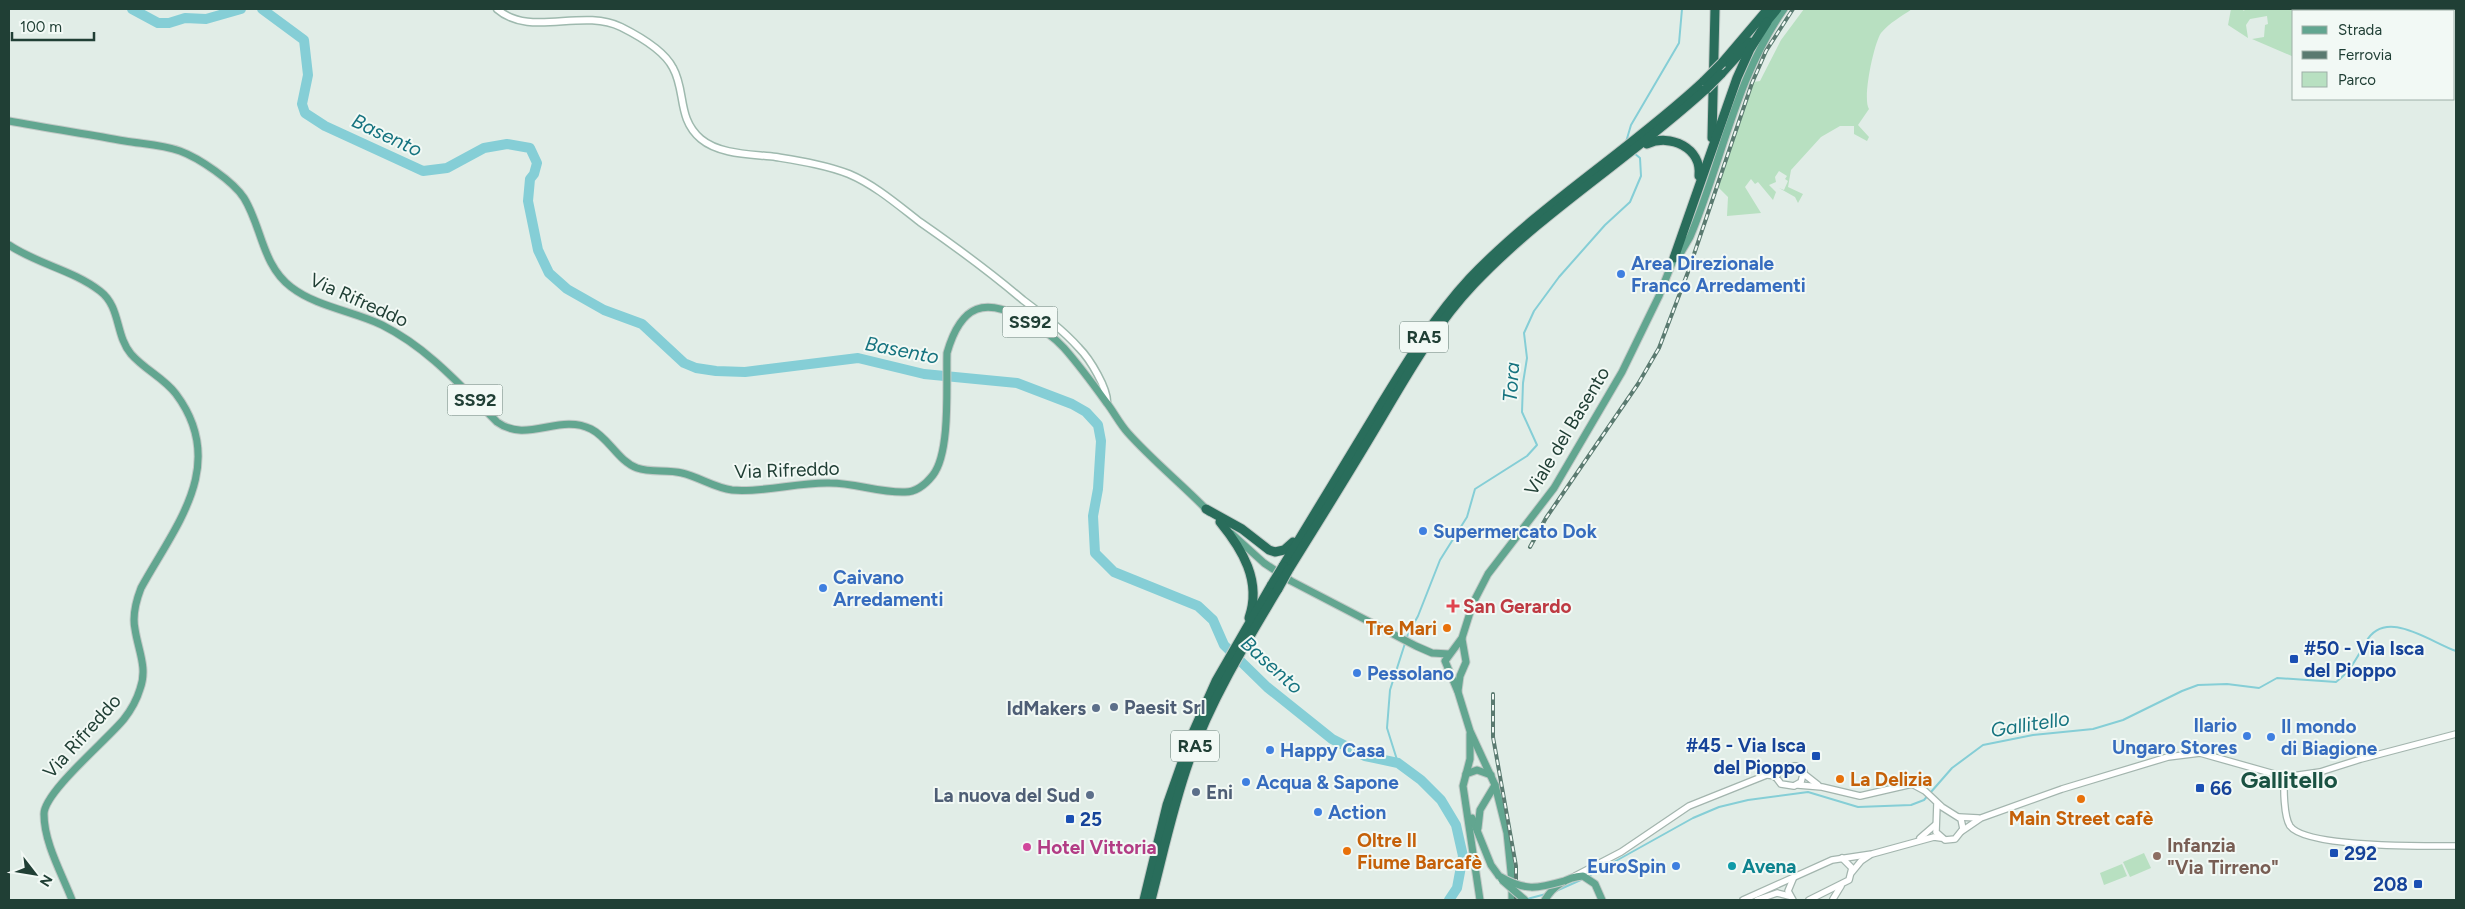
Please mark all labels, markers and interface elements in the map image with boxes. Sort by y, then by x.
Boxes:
scale bar [12,10,95,42]
legend [2292,10,2455,100]
text: 100 m [20,18,62,36]
text: Strada [2338,21,2382,39]
text: Ferrovia [2338,46,2392,64]
text: Parco [2338,71,2376,89]
water label: Basento [348,108,426,162]
place label: Area Direzionale Franco Arredamenti [1631,252,1806,297]
street label: Via Rifreddo [306,268,412,332]
marker: Area Direzionale Franco Arredamenti [1615,268,1627,280]
road number: SS92 [1002,306,1058,338]
road number: RA5 [1400,322,1448,352]
water label: Basento [863,331,941,369]
water label: Tora [1498,361,1524,403]
street label: Viale del Basento [1519,362,1615,500]
road number: SS92 [448,384,502,416]
street label: Via Rifreddo [734,457,840,483]
place label: Supermercato Dok [1433,520,1598,543]
marker: Supermercato Dok [1417,525,1429,537]
place label: Caivano Arredamenti [833,566,943,611]
marker: Caivano Arredamenti [817,582,829,594]
place label: San Gerardo [1463,595,1572,618]
marker: San Gerardo [1447,600,1459,612]
place label: Tre Mari [1366,617,1437,640]
marker: Tre Mari [1441,622,1453,634]
water label: Basento [1236,631,1308,699]
place label: #50 - Via Isca del Pioppo [2304,637,2424,682]
marker: #50 - Via Isca del Pioppo [2288,653,2300,665]
place label: Pessolano [1367,662,1454,685]
marker: Pessolano [1351,667,1363,679]
street label: Via Rifreddo [38,689,126,783]
place label: Paesit Srl [1124,696,1205,719]
place label: IdMakers [1006,697,1086,720]
marker: Paesit Srl [1108,701,1120,713]
marker: IdMakers [1090,702,1102,714]
water label: Gallitello [1989,706,2072,742]
place label: Ilario Ungaro Stores [2112,714,2237,759]
place label: Il mondo di Biagione [2281,715,2378,760]
road number: RA5 [1171,730,1219,761]
marker: Ilario Ungaro Stores [2241,730,2253,742]
marker: Il mondo di Biagione [2265,731,2277,743]
place label: #45 - Via Isca del Pioppo [1686,734,1806,779]
place label: Happy Casa [1280,739,1385,762]
marker: Happy Casa [1264,744,1276,756]
marker: #45 - Via Isca del Pioppo [1810,750,1822,762]
district label: Gallitello [2240,765,2338,794]
place label: La Delizia [1850,768,1933,791]
place label: Acqua & Sapone [1256,771,1399,794]
marker: La Delizia [1834,773,1846,785]
marker: Acqua & Sapone [1240,776,1252,788]
place label: 66 [2210,777,2232,800]
place label: Eni [1206,781,1233,804]
marker: 66 [2194,782,2206,794]
place label: La nuova del Sud [933,784,1080,807]
marker: Eni [1190,786,1202,798]
marker: La nuova del Sud [1084,789,1096,801]
marker: Main Street cafè [2075,793,2087,805]
place label: Action [1328,801,1386,824]
marker: Action [1312,806,1324,818]
place label: Main Street cafè [2009,807,2154,830]
place label: 25 [1080,808,1102,831]
marker: 25 [1064,813,1076,825]
place label: Oltre Il Fiume Barcafè [1357,829,1483,874]
place label: Infanzia "Via Tirreno" [2167,834,2279,879]
place label: Hotel Vittoria [1037,836,1157,859]
marker: Hotel Vittoria [1021,841,1033,853]
place label: 292 [2344,842,2377,865]
marker: Oltre Il Fiume Barcafè [1341,845,1353,857]
marker: 292 [2328,847,2340,859]
north arrow [10,849,60,899]
marker: Infanzia "Via Tirreno" [2151,850,2163,862]
place label: EuroSpin [1587,855,1666,878]
place label: Avena [1742,855,1796,878]
marker: EuroSpin [1670,860,1682,872]
marker: Avena [1726,860,1738,872]
text: N [36,871,56,889]
place label: 208 [2373,873,2408,896]
marker: 208 [2412,878,2424,890]

